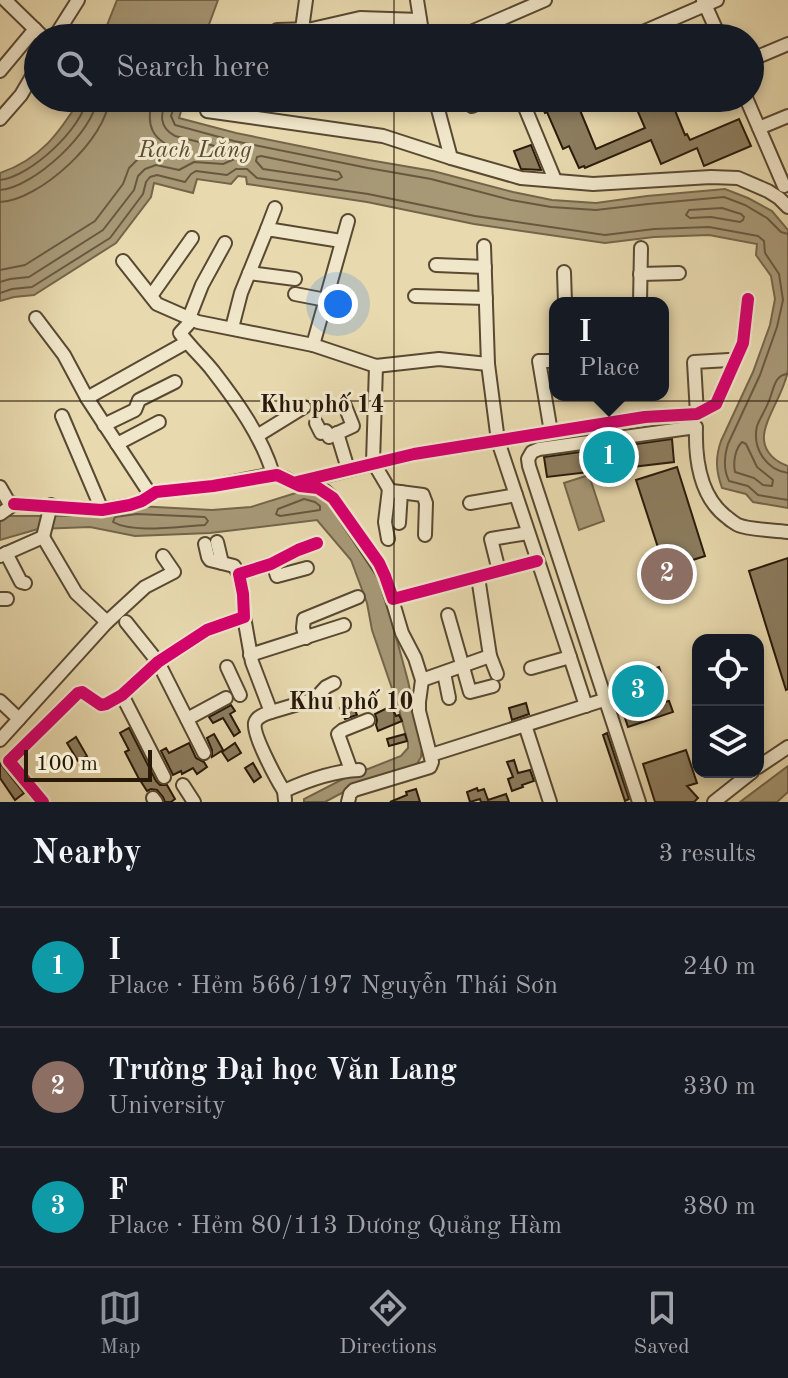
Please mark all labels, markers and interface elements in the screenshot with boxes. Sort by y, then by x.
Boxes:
search box [24,24,764,112]
icon: search [52,46,96,90]
text: Search here [116,53,270,83]
water label: Rạch Lăng [137,139,252,163]
your location [318,284,358,324]
popup [549,297,669,401]
text: I [579,318,592,348]
text: Place [579,355,639,381]
district label: Khu phố 14 [260,392,385,418]
pin: 1 [583,427,635,487]
pin: 2 [641,544,693,604]
map controls [692,634,764,778]
button: locate [692,634,764,706]
pin: 3 [612,661,664,721]
district label: Khu phố 10 [289,689,414,715]
button: layers [692,706,764,778]
scale bar [24,746,152,782]
text: 100 m [36,753,98,775]
text: Nearby [32,837,142,871]
text: 3 results [658,841,756,867]
text: I [108,936,121,966]
text: 1 [50,954,66,980]
text: 240 m [683,954,756,980]
text: Place · Hẻm 566/197 Nguyễn Thái Sơn [108,973,558,999]
text: Trường Đại học Văn Lang [108,1056,457,1086]
text: 2 [50,1074,66,1100]
text: 330 m [683,1074,756,1100]
text: University [108,1093,226,1119]
text: F [108,1176,128,1206]
text: 3 [50,1194,66,1220]
text: 380 m [683,1194,756,1220]
text: Place · Hẻm 80/113 Dương Quảng Hàm [108,1213,562,1239]
tab: Map [98,1286,142,1361]
tab: Directions [339,1286,437,1361]
tab: Saved [634,1286,690,1361]

